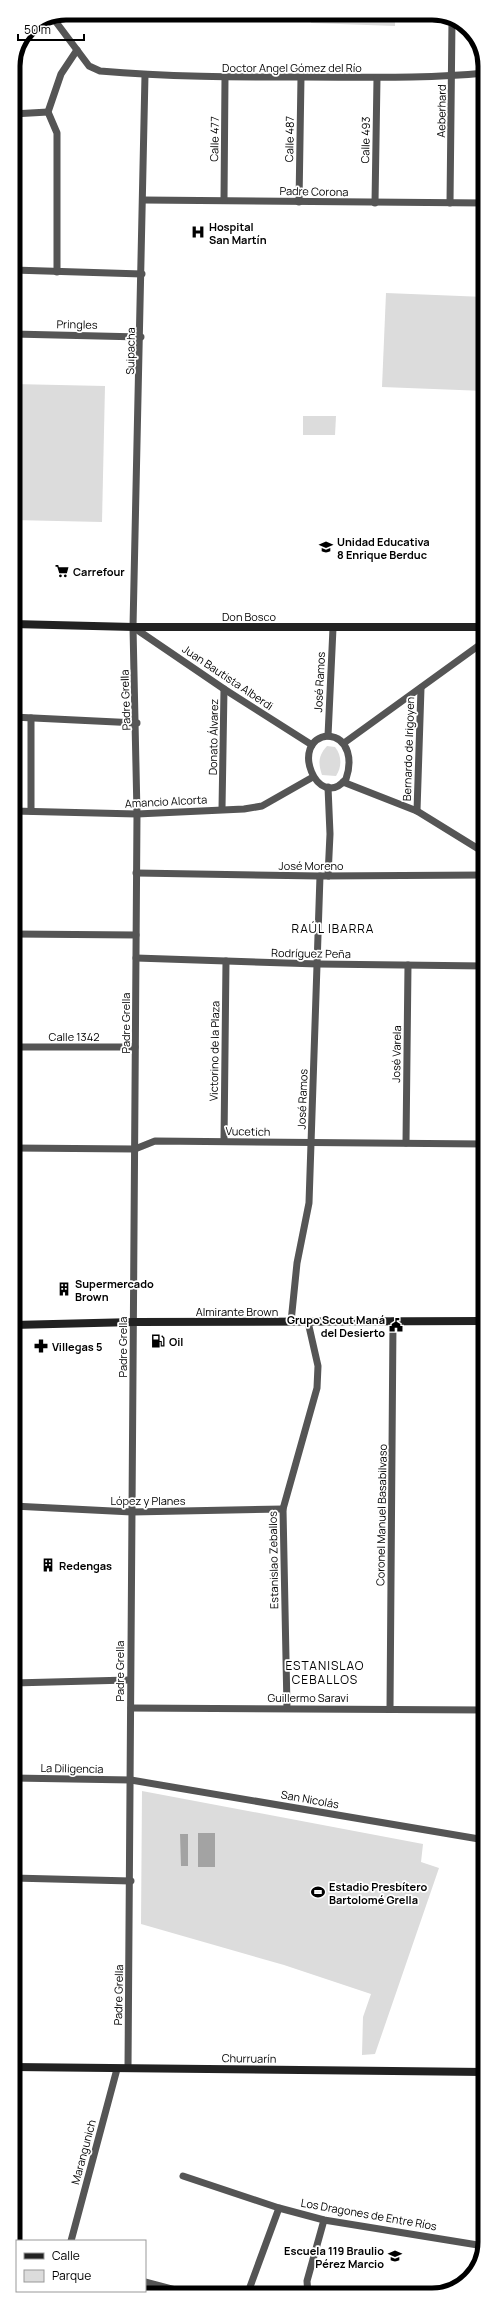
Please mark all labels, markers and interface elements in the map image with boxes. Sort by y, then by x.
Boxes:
scale bar [18,16,84,42]
text: 50 m [24,21,51,38]
street label: Doctor Angel Gómez del Río [222,60,362,75]
street label: Aeberhard [433,84,449,138]
street label: Calle 477 [206,116,222,162]
street label: Calle 487 [281,116,297,162]
street label: Calle 493 [357,116,373,164]
street label: Padre Corona [279,183,349,199]
place label: Hospital San Martín [209,219,267,247]
hospital icon: Hospital San Martín [190,224,206,240]
street label: Pringles [56,316,98,332]
street label: Suipacha [122,327,138,375]
place label: Unidad Educativa 8 Enrique Berduc [337,534,430,562]
school or university icon: Unidad Educativa 8 Enrique Berduc [318,539,334,555]
supermarket icon: Carrefour [54,563,70,579]
place label: Carrefour [73,564,125,579]
street label: Don Bosco [222,609,277,624]
street label: Juan Bautista Alberdi [180,641,276,713]
street label: José Ramos [310,651,328,713]
street label: Padre Grella [116,669,134,731]
street label: Bernardo de Irigoyen [399,697,417,801]
street label: Donato Álvarez [205,698,221,775]
street label: Amancio Alcorta [124,791,208,811]
street label: José Moreno [279,858,344,873]
district label: RAÚL IBARRA [292,920,374,937]
street label: Rodríguez Peña [271,945,351,961]
street label: Padre Grella [118,993,133,1053]
street label: Victorino de la Plaza [206,1001,222,1101]
street label: José Varela [388,1025,404,1083]
street label: Calle 1342 [49,1029,99,1044]
street label: José Ramos [293,1068,311,1130]
street label: Vucetich [225,1123,271,1139]
place label: Supermercado Brown [75,1276,154,1304]
building icon: Supermercado Brown [56,1281,72,1297]
street label: Almirante Brown [196,1304,278,1319]
place label: Grupo Scout Maná del Desierto [287,1312,385,1340]
street label: Padre Grella [115,1317,130,1377]
public building icon: Grupo Scout Maná del Desierto [388,1317,404,1333]
fuel station icon: Oil [150,1333,166,1349]
place label: Oil [169,1334,183,1349]
pharmacy icon: Villegas 5 [33,1338,49,1354]
place label: Villegas 5 [52,1339,102,1354]
street label: Coronel Manuel Basabilvaso [372,1443,390,1586]
street label: López y Planes [110,1493,186,1508]
street label: Estanislao Zeballos [265,1511,281,1609]
building icon: Redengas [40,1557,56,1573]
place label: Redengas [59,1558,112,1573]
street label: Padre Grella [112,1641,127,1701]
district label: ESTANISLAO CEBALLOS [285,1657,365,1688]
street label: Guillermo Saravi [267,1690,349,1705]
street label: La Diligencia [40,1760,104,1776]
street label: San Nicolás [280,1787,340,1812]
place label: Estadio Presbítero Bartolomé Grella [329,1879,427,1907]
sports icon: Estadio Presbítero Bartolomé Grella [310,1884,326,1900]
street label: Padre Grella [110,1964,126,2026]
street label: Churruarín [222,2050,276,2066]
street label: Marangunich [67,2118,99,2186]
street label: Los Dragones de Entre Ríos [300,2195,438,2233]
legend [16,2240,146,2292]
place label: Escuela 119 Braulio Pérez Marcio [284,2243,384,2271]
text: Calle [52,2247,80,2264]
school or university icon: Escuela 119 Braulio Pérez Marcio [387,2248,403,2264]
text: Parque [52,2267,91,2284]

